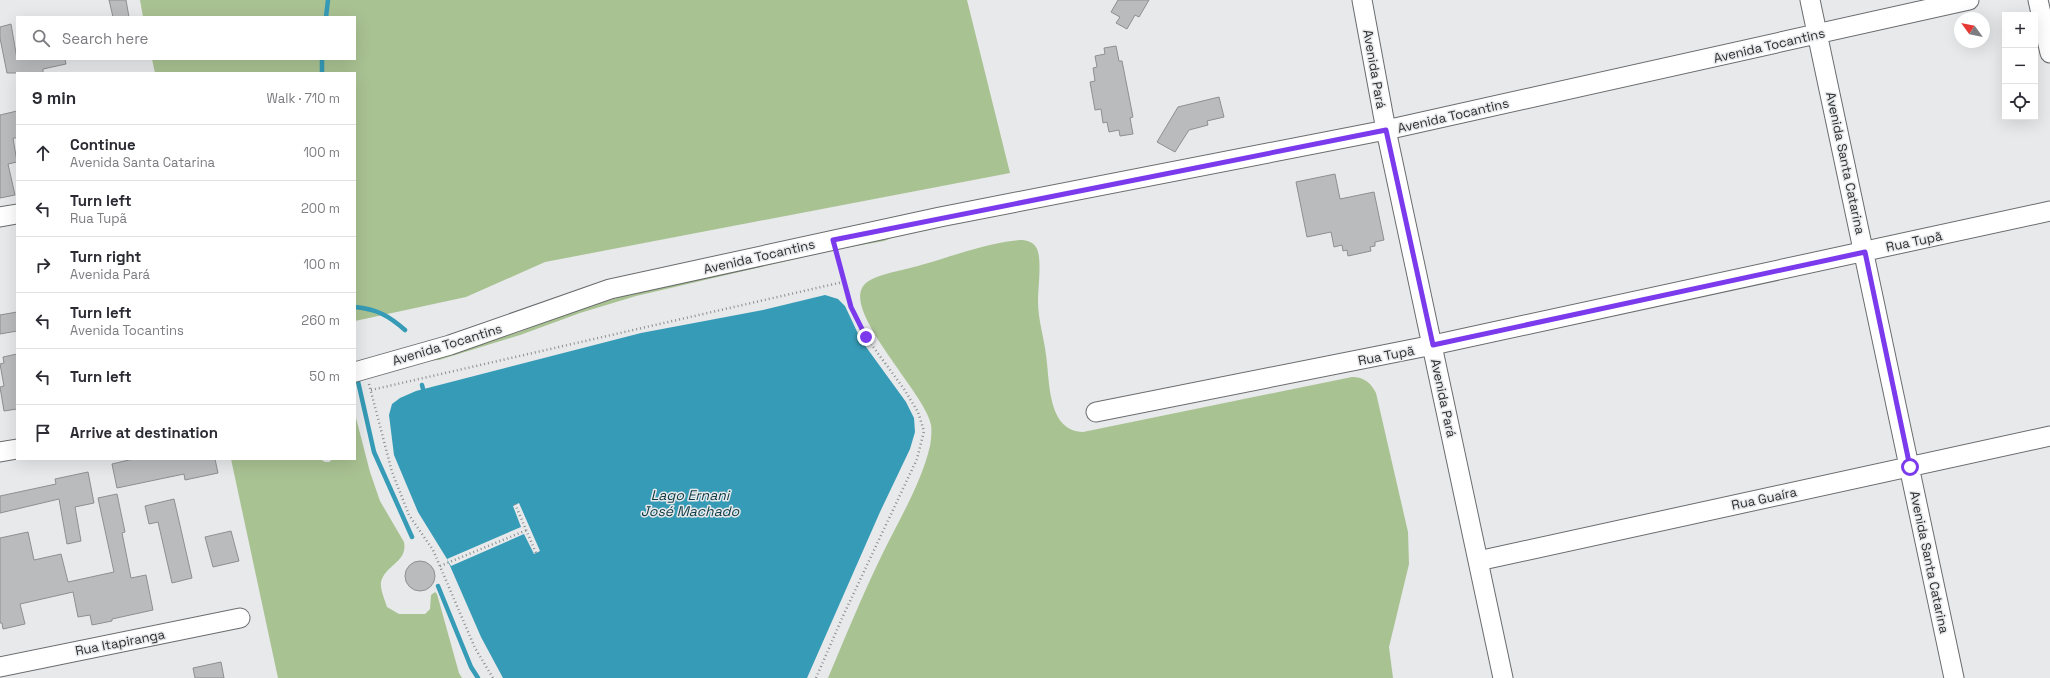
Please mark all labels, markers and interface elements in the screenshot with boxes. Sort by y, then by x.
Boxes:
north arrow [1954,12,1990,48]
map controls [2002,12,2038,120]
button: + [2002,12,2038,48]
search box [16,16,356,60]
street label: Avenida Tocantins [1712,24,1827,67]
icon: search [30,27,52,49]
street label: Avenida Pará [1359,28,1390,110]
text: Search here [62,29,148,48]
button: − [2002,48,2038,84]
button: locate [2002,84,2038,120]
text: 9 min [32,87,76,109]
text: Walk · 710 m [267,90,340,107]
street label: Avenida Santa Catarina [1822,90,1869,236]
street label: Avenida Tocantins [1396,94,1511,137]
text: Continue [70,135,136,154]
icon: ahead [32,142,54,164]
text: 100 m [303,144,340,161]
text: Avenida Santa Catarina [70,154,215,171]
text: Turn left [70,191,132,210]
icon: left [32,198,54,220]
text: 200 m [301,200,340,217]
text: Rua Tupã [70,210,127,227]
street label: Rua Tupã [1884,227,1944,256]
street label: Avenida Tocantins [702,235,817,278]
text: Turn right [70,247,141,266]
icon: right [32,254,54,276]
text: 100 m [303,256,340,273]
text: Avenida Pará [70,266,150,283]
text: Turn left [70,303,132,322]
icon: left [32,310,54,332]
text: 260 m [301,312,340,329]
street label: Avenida Tocantins [390,320,504,369]
text: Avenida Tocantins [70,322,184,339]
route end [857,328,875,346]
street label: Rua Tupã [1356,342,1416,369]
street label: Avenida Pará [1427,357,1460,440]
icon: left [32,366,54,388]
text: Turn left [70,367,132,386]
text: 50 m [309,368,340,385]
icon: arrive [32,422,54,444]
text: Arrive at destination [70,423,218,442]
route start [1901,458,1919,476]
street label: Rua Guaíra [1730,483,1799,514]
water label: Lago Ernani José Machado [641,486,740,520]
street label: Avenida Santa Catarina [1906,489,1953,635]
street label: Rua Itapiranga [74,625,167,660]

